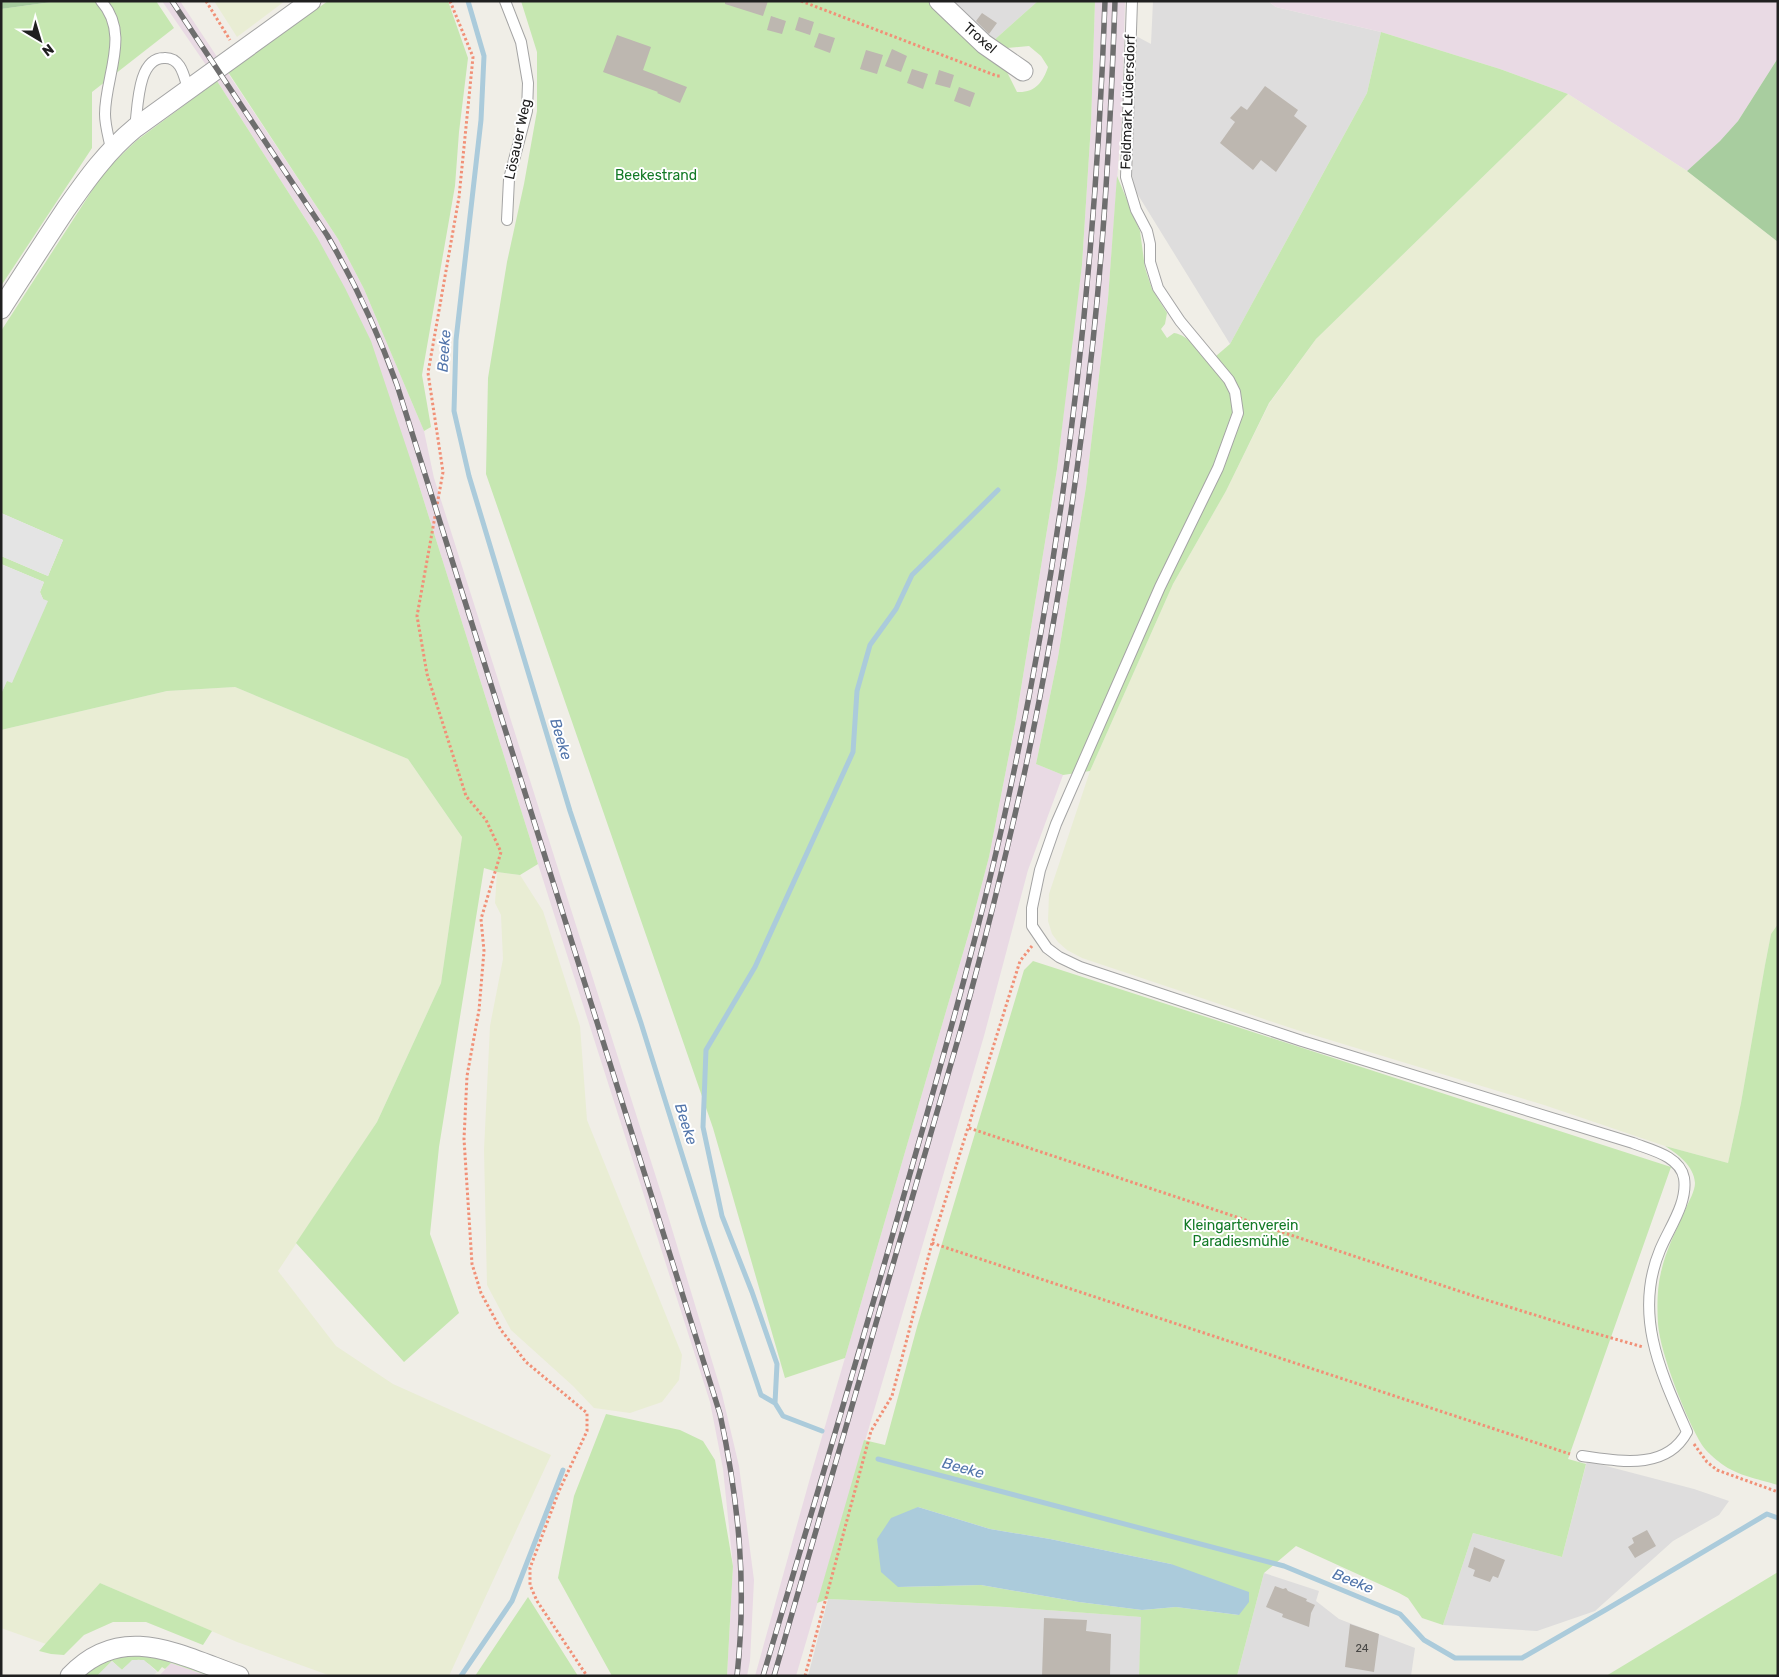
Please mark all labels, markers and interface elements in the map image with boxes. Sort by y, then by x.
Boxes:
north arrow [15,15,65,65]
street label: Troxel [960,19,1000,57]
street label: Feldmark Lüdersdorf [1117,33,1139,170]
text: N [38,40,57,60]
street label: Lösauer Weg [501,97,535,181]
park label: Beekestrand [615,167,697,184]
water label: Beeke [434,329,455,373]
water label: Beeke [546,716,576,763]
water label: Beeke [671,1101,701,1148]
park label: Kleingartenverein Paradiesmühle [1184,1217,1298,1250]
water label: Beeke [940,1454,986,1482]
water label: Beeke [1330,1565,1377,1598]
house number: 24 [1355,1642,1369,1655]

